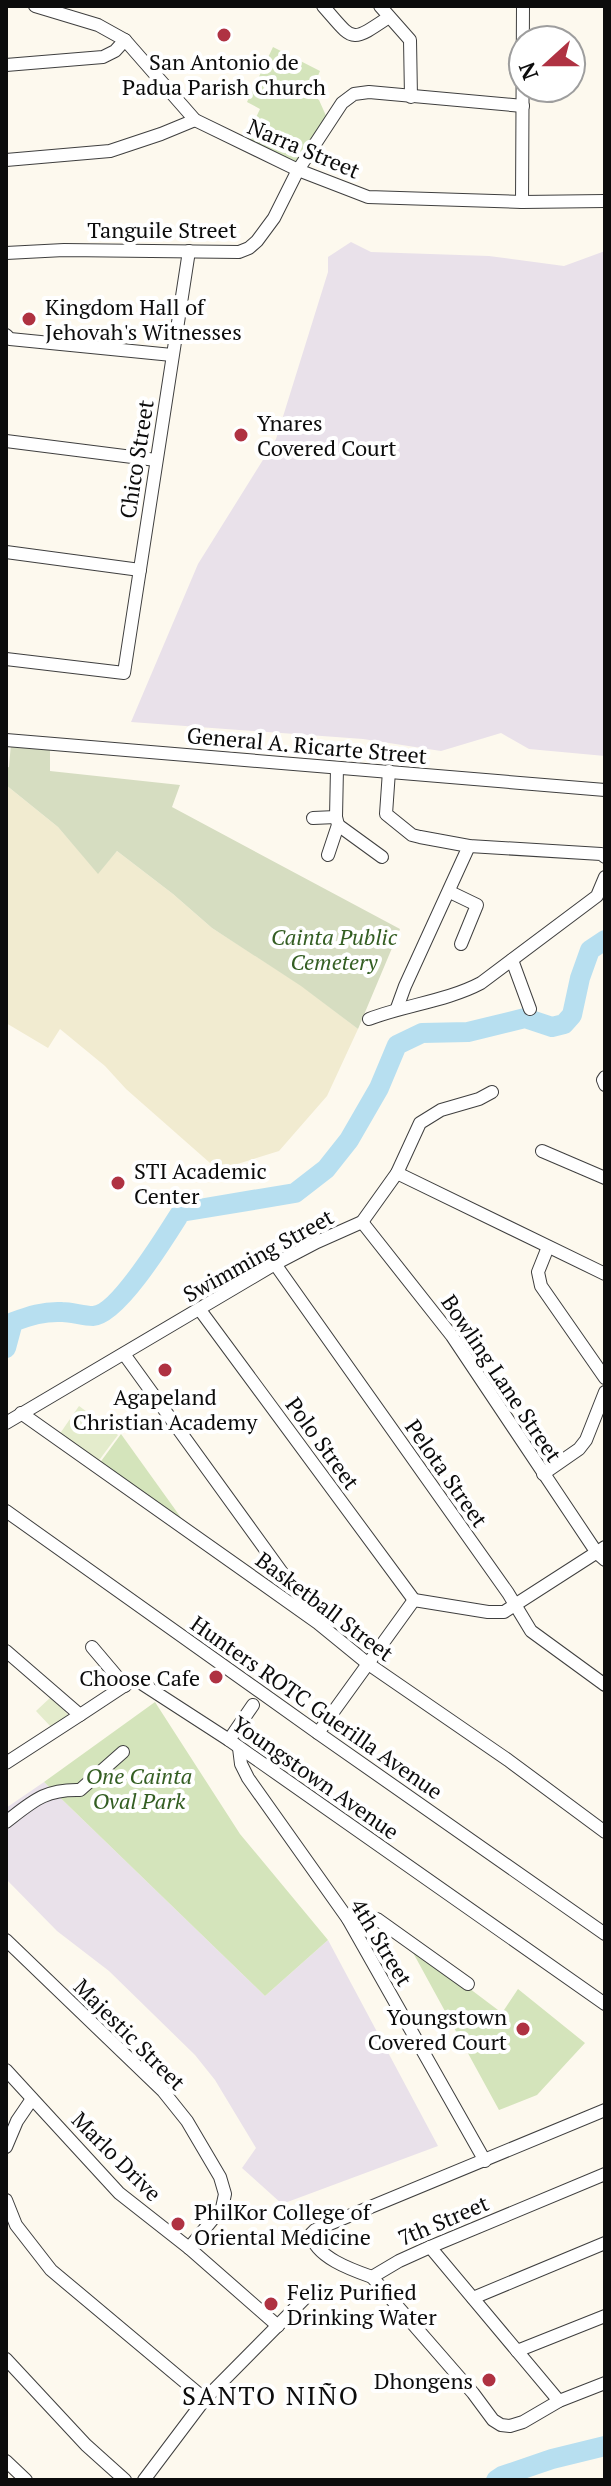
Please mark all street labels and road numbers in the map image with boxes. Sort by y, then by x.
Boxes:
street label: Narra Street [243,111,365,185]
street label: Tanguile Street [87,215,237,244]
street label: Chico Street [112,398,160,520]
street label: General A. Ricarte Street [186,720,428,770]
street label: Swimming Street [178,1202,338,1308]
street label: Bowling Lane Street [435,1289,569,1467]
street label: Polo Street [280,1391,366,1495]
street label: Pelota Street [399,1413,495,1533]
street label: Basketball Street [250,1545,400,1667]
street label: Hunters ROTC Guerilla Avenue [185,1609,449,1805]
street label: Youngstown Avenue [227,1709,405,1845]
street label: 4th Street [345,1893,419,1991]
street label: Majestic Street [68,1972,192,2096]
street label: Marlo Drive [66,2105,168,2207]
street label: 7th Street [393,2188,493,2252]

